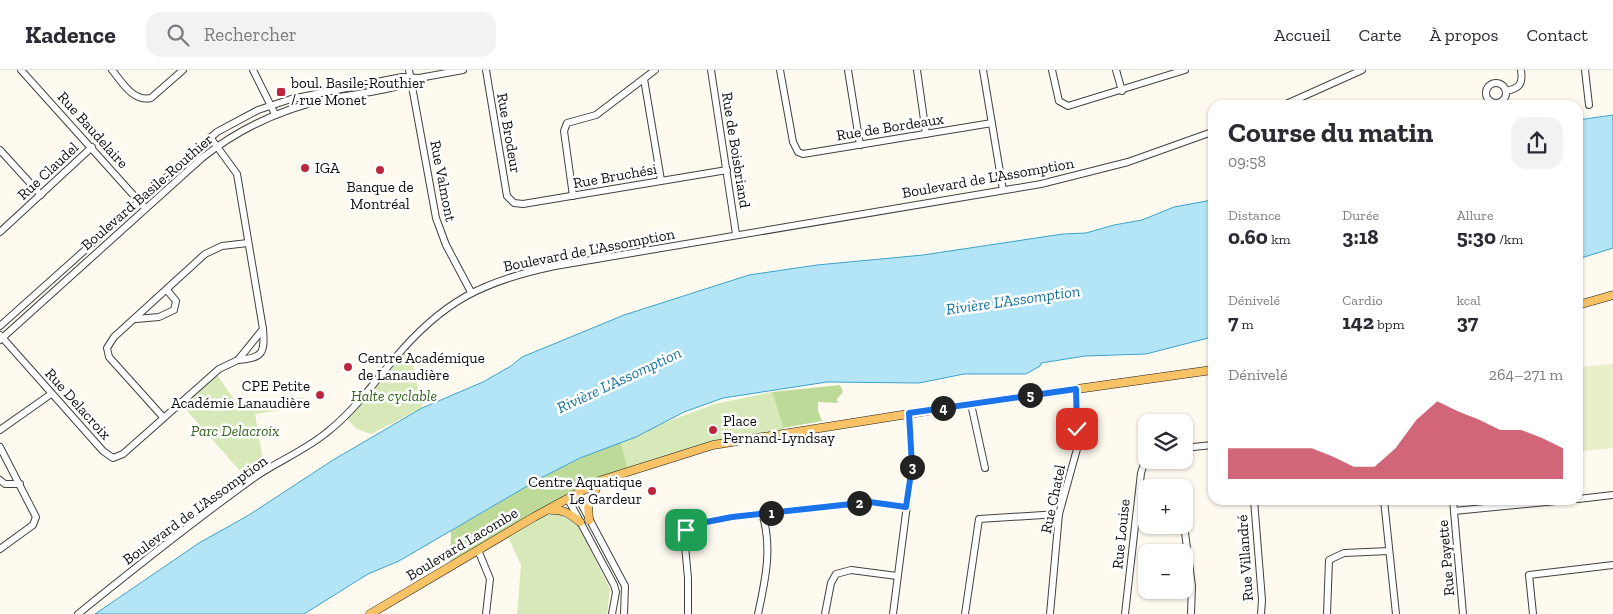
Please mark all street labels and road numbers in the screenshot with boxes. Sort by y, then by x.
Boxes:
street label: Rue Baudelaire [54,88,132,172]
street label: Rue Brodeur [493,91,525,175]
street label: Rue de Boisbriand [718,91,754,210]
street label: Rue de Bordeaux [835,110,945,144]
street label: Boulevard Basile-Routhier [78,130,216,254]
street label: Rue Claudel [14,138,82,204]
street label: Rue Valmont [426,139,460,224]
street label: Boulevard de L'Assomption [901,154,1076,202]
street label: Rue Bruchési [572,160,658,192]
street label: Boulevard de L'Assomption [502,224,677,275]
street label: Rue Delacroix [41,365,115,444]
street label: Boulevard de L'Assomption [119,451,271,568]
street label: Rue Chatel [1037,463,1069,535]
street label: Rue Louise [1108,498,1134,570]
street label: Boulevard Lacombe [403,504,521,584]
street label: Rue Villandré [1233,514,1257,602]
street label: Rue Payette [1434,519,1458,597]

